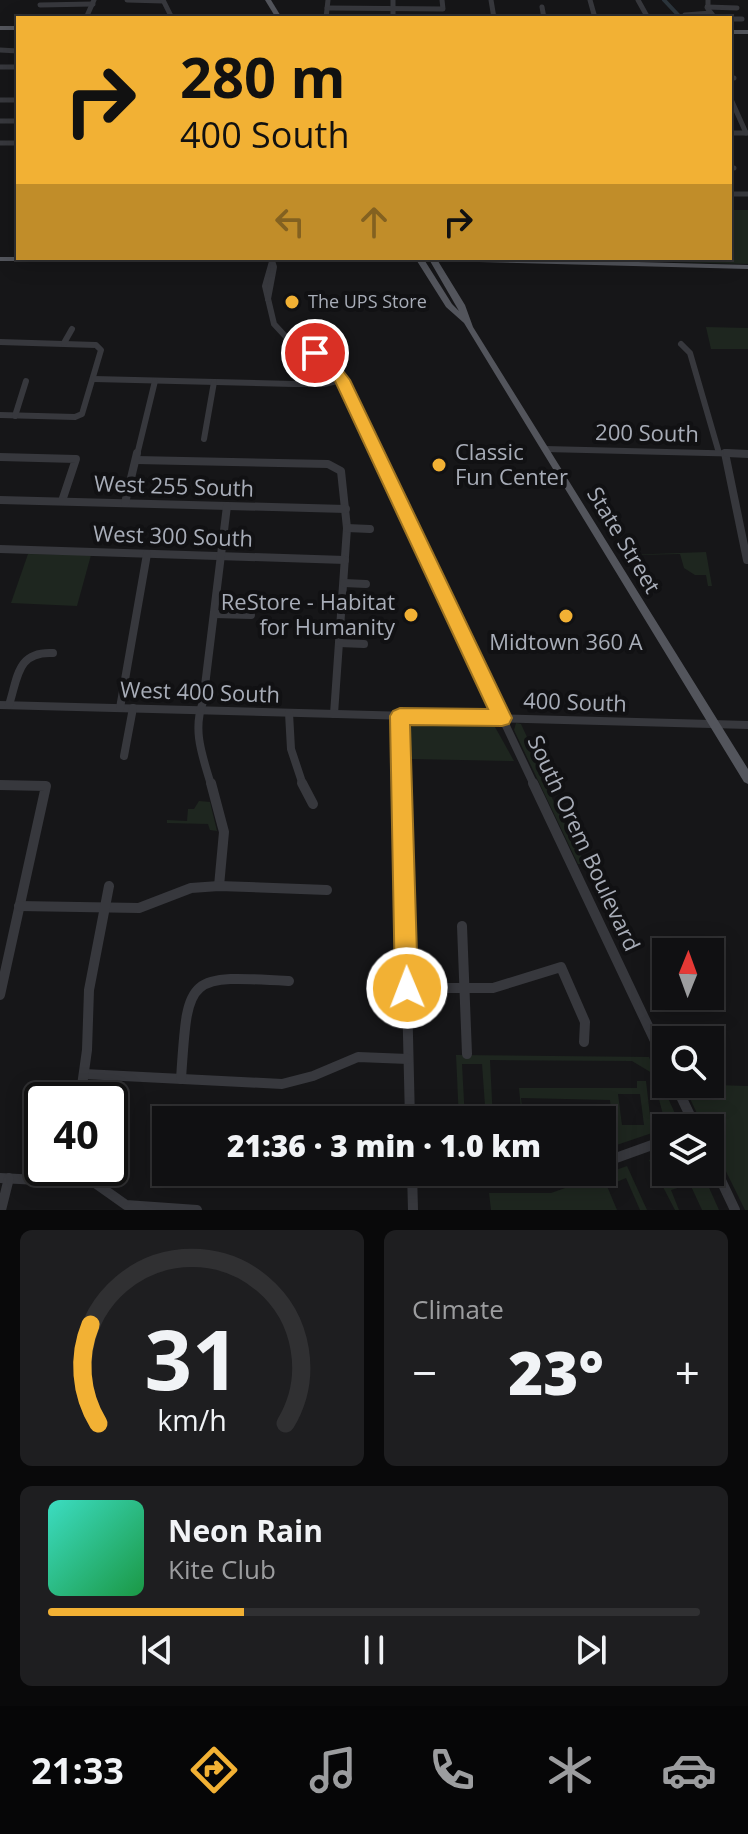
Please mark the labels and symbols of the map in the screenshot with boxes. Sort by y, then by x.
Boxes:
place label: The UPS Store [308,289,427,313]
marker: The UPS Store [283,293,301,311]
pin [281,319,349,387]
street label: 200 South [595,416,699,448]
place label: Classic Fun Center [455,436,568,491]
marker: Classic Fun Center [430,456,448,474]
street label: West 255 South [93,467,255,503]
street label: State Street [581,481,669,599]
street label: West 300 South [92,517,254,553]
place label: ReStore - Habitat for Humanity [221,586,396,641]
marker: ReStore - Habitat for Humanity [402,606,420,624]
marker: Midtown 360 A [557,607,575,625]
place label: Midtown 360 A [489,626,643,656]
street label: West 400 South [119,673,281,709]
street label: 400 South [523,684,627,718]
street label: South Orem Boulevard [522,730,648,955]
north arrow [652,938,724,1010]
position arrow [365,946,449,1030]
speed limit sign: 40 [24,1082,128,1186]

